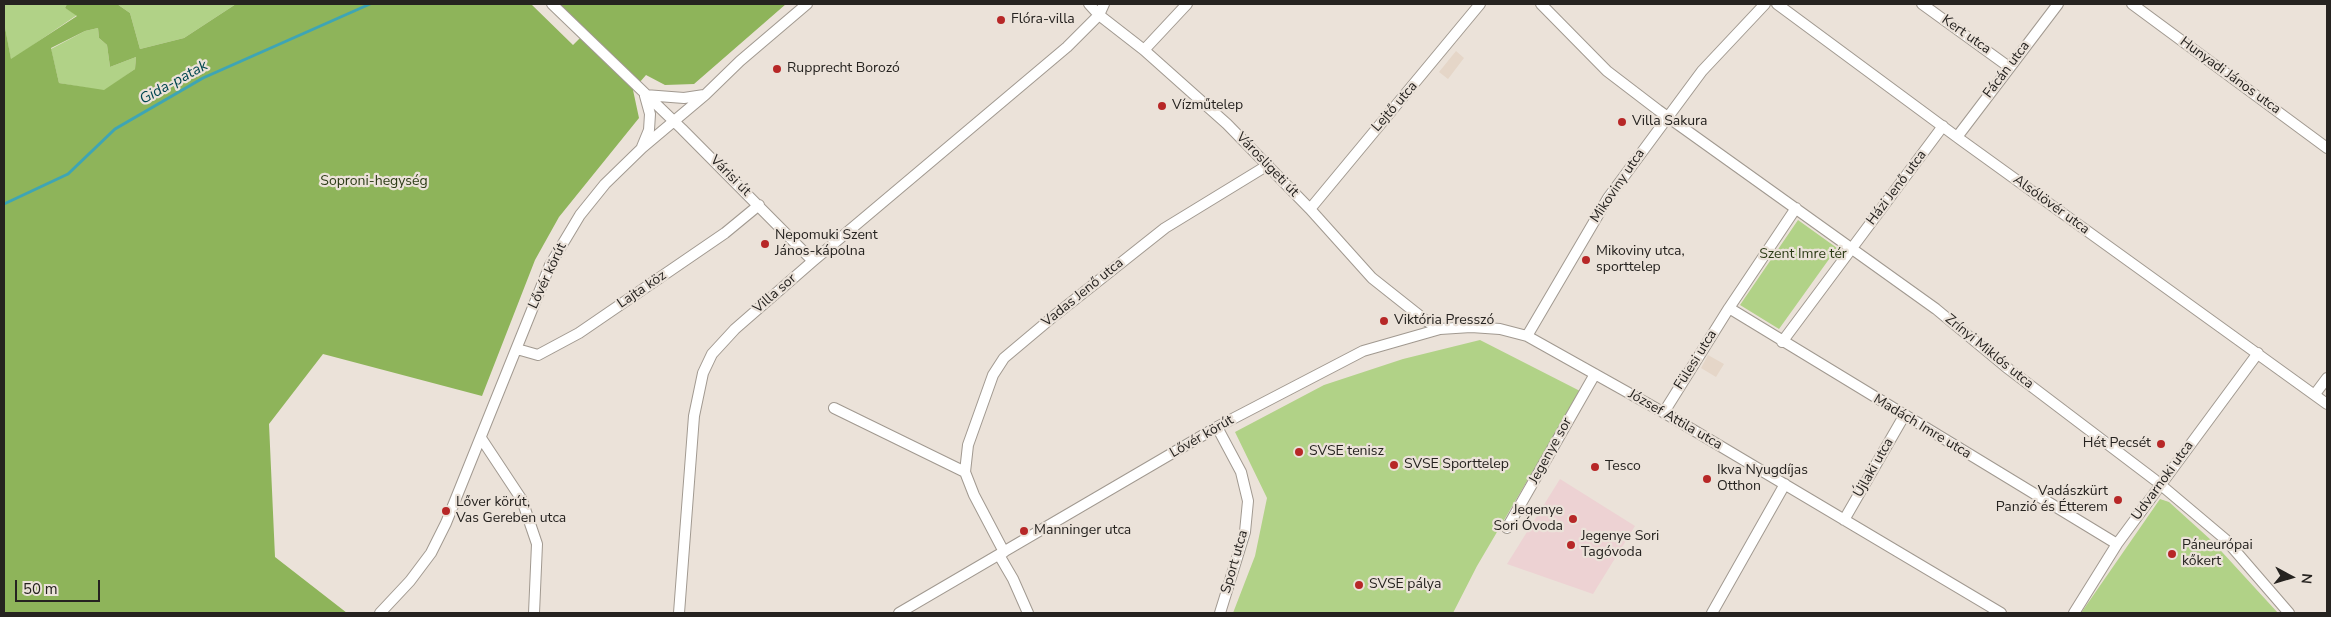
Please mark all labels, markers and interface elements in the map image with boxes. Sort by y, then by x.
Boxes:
place label: Flóra-villa [1011,12,1075,28]
street label: Kert utca [1938,12,1994,58]
marker: Flóra-villa [995,14,1007,26]
street label: Hunyadi János utca [2176,34,2284,118]
street label: Fácán utca [1980,38,2034,102]
water label: Gida-patak [137,57,211,109]
place label: Rupprecht Borozó [787,61,900,77]
marker: Rupprecht Borozó [771,63,783,75]
street label: Lejtő utca [1369,78,1421,136]
place label: Vízműtelep [1172,98,1243,114]
marker: Vízműtelep [1156,100,1168,112]
place label: Villa Sakura [1632,114,1707,130]
marker: Villa Sakura [1616,116,1628,128]
street label: Városligeti út [1232,129,1302,201]
street label: Mikoviny utca [1587,146,1649,226]
street label: Házi Jenő utca [1863,147,1931,229]
street label: Várisi út [706,152,754,200]
street label: Alsólövér utca [2010,172,2092,238]
park label: Soproni-hegység [320,174,428,190]
place label: Nepomuki Szent János-kápolna [775,228,878,260]
marker: Nepomuki Szent János-kápolna [759,238,771,250]
street label: Lővér körút [525,240,571,312]
place label: Mikoviny utca, sporttelep [1596,244,1685,276]
park label: Szent Imre tér [1759,247,1847,263]
marker: Mikoviny utca, sporttelep [1580,254,1592,266]
street label: Vadas Jenő utca [1039,255,1127,331]
street label: Lajta köz [614,268,670,312]
street label: Villa sor [750,271,800,317]
street label: Zrínyi Miklós utca [1941,311,2037,393]
place label: Viktória Presszó [1394,313,1494,329]
marker: Viktória Presszó [1378,315,1390,327]
street label: Fülesi utca [1671,327,1721,393]
street label: József Attila utca [1625,386,1725,454]
street label: Madách Imre utca [1870,391,1974,463]
street label: Lővér körút [1167,412,1237,462]
street label: Jegenye sor [1526,415,1576,487]
street label: Újlaki utca [1850,435,1898,501]
place label: Hét Pecsét [2083,436,2151,452]
street label: Udvarnoki utca [2129,438,2197,524]
marker: Hét Pecsét [2155,438,2167,450]
place label: SVSE tenisz [1309,444,1384,460]
marker: SVSE tenisz [1293,446,1305,458]
place label: SVSE Sporttelep [1404,457,1509,473]
marker: SVSE Sporttelep [1388,459,1400,471]
place label: Tesco [1605,459,1641,475]
marker: Tesco [1589,461,1601,473]
place label: Ikva Nyugdíjas Otthon [1717,463,1808,496]
marker: Ikva Nyugdíjas Otthon [1701,473,1713,485]
place label: Vadászkürt Panzió és Étterem [1996,484,2108,516]
marker: Vadászkürt Panzió és Étterem [2112,494,2124,506]
place label: Lőver körút, Vas Gereben utca [456,495,566,528]
place label: Jegenye Sori Óvoda [1494,503,1563,536]
marker: Lőver körút, Vas Gereben utca [440,505,452,517]
marker: Jegenye Sori Óvoda [1567,513,1579,525]
place label: Manninger utca [1034,523,1131,539]
marker: Manninger utca [1018,525,1030,537]
street label: Sport utca [1218,528,1252,596]
place label: Jegenye Sori Tagóvoda [1581,529,1659,562]
place label: Páneurópai kőkert [2182,538,2253,570]
marker: Jegenye Sori Tagóvoda [1565,539,1577,551]
marker: Páneurópai kőkert [2166,548,2178,560]
north arrow [2266,552,2316,602]
scale bar [18,570,102,602]
text: N [2296,572,2316,585]
place label: SVSE pálya [1369,577,1441,593]
text: 50 m [23,579,58,599]
marker: SVSE pálya [1353,579,1365,591]

